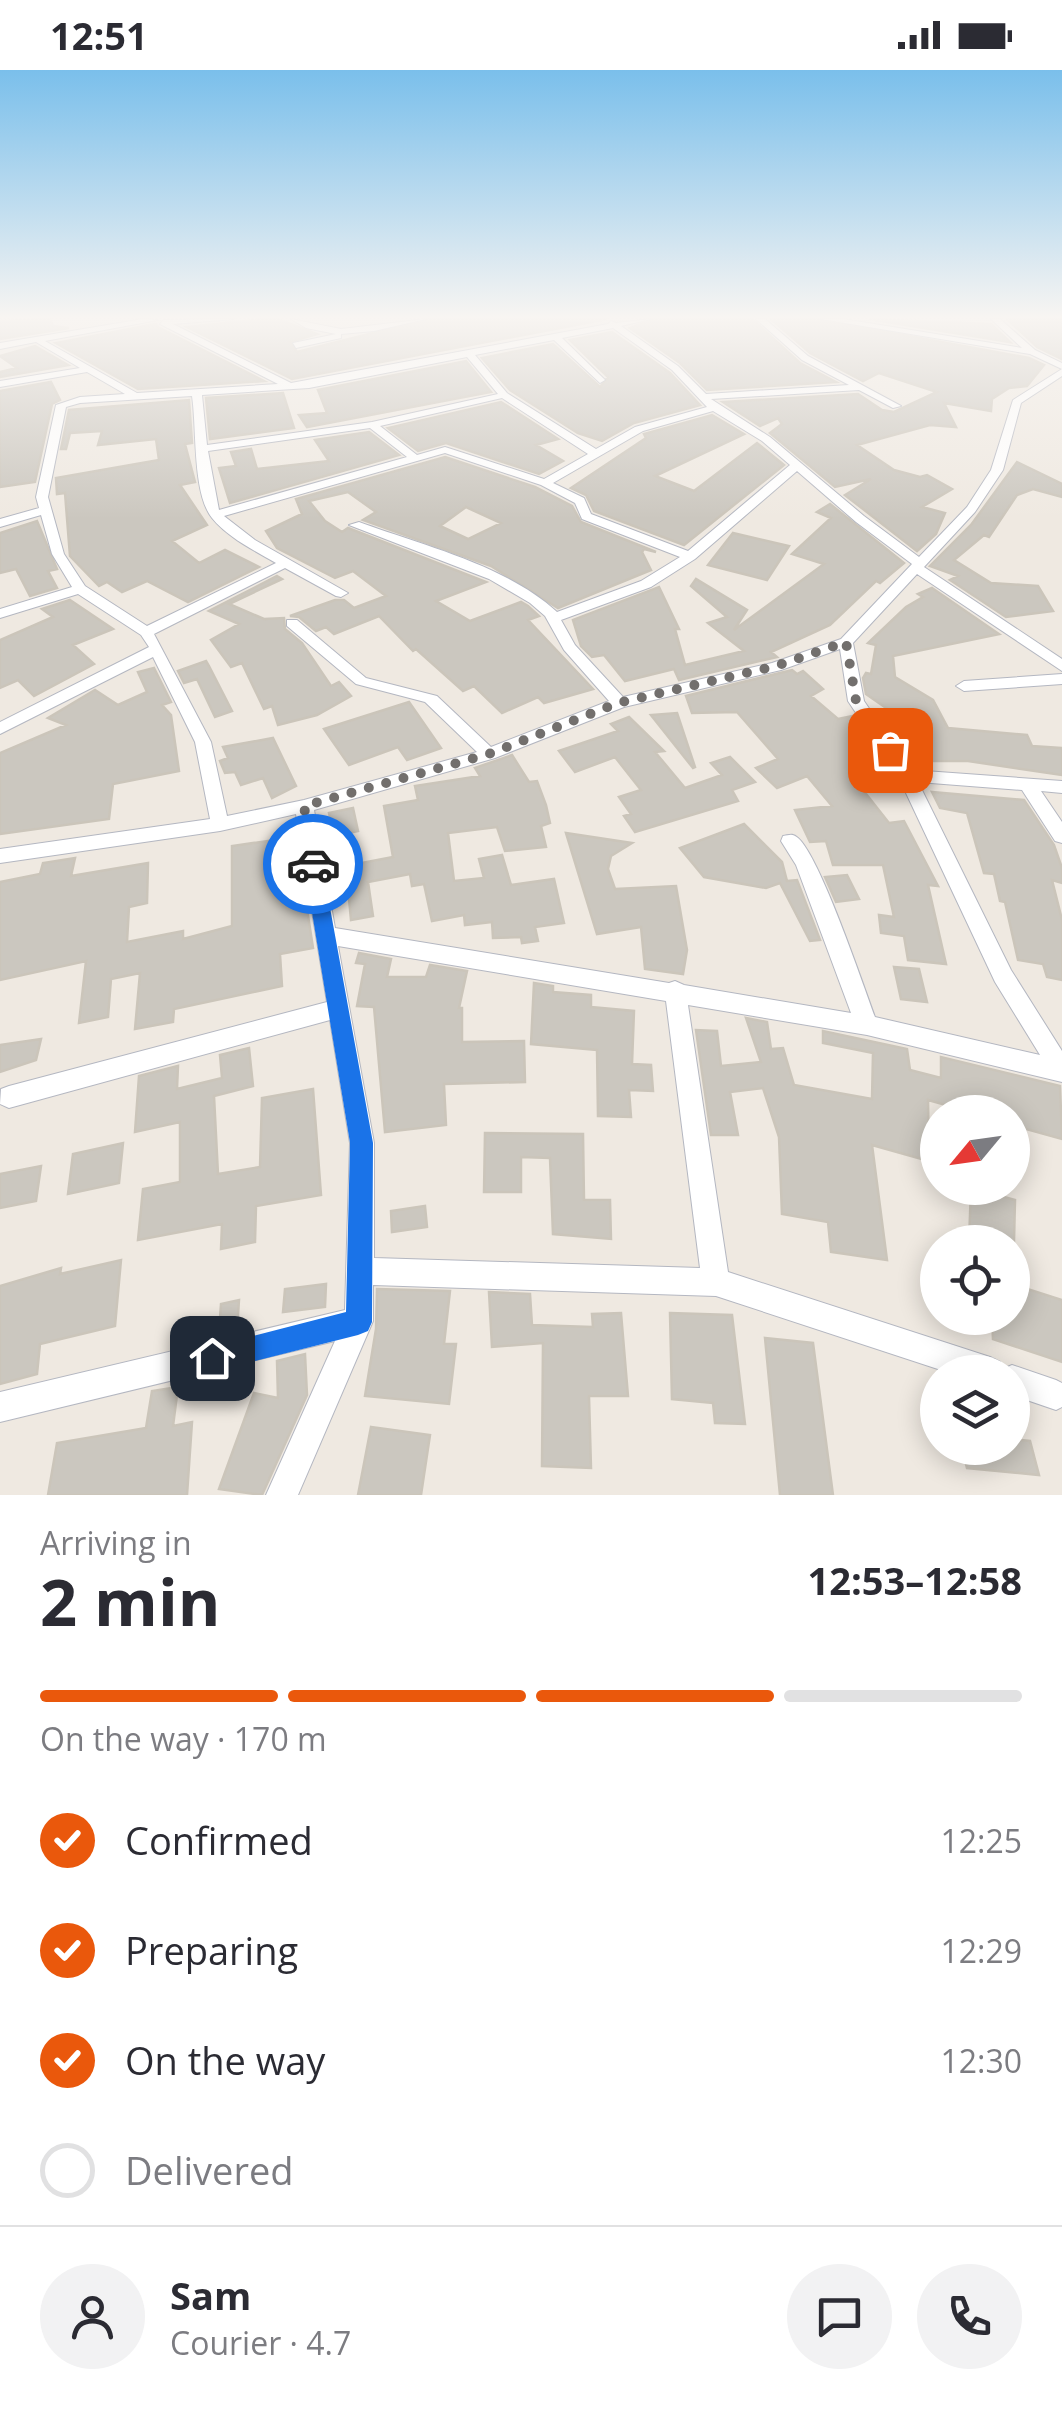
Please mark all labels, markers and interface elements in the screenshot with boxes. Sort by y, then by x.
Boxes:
text: 12:51 [50,9,148,61]
pin [848,708,933,793]
icon: bag [863,723,918,778]
courier [263,814,363,914]
icon: car [286,837,341,892]
north arrow [920,1095,1030,1205]
map controls [920,1095,1030,1465]
button: locate [920,1225,1030,1335]
pin [170,1316,255,1401]
icon: home [185,1331,240,1386]
button: layers [920,1355,1030,1465]
text: Arriving in [40,1521,192,1564]
text: 12:53–12:58 [808,1554,1022,1606]
text: 2 min [40,1557,220,1645]
text: On the way · 170 m [40,1717,327,1760]
icon: check [40,1813,95,1868]
text: Confirmed [125,1814,313,1866]
text: 12:25 [940,1819,1022,1862]
icon: check [40,1923,95,1978]
text: Preparing [125,1924,298,1976]
text: 12:29 [940,1929,1022,1972]
icon: check [40,2033,95,2088]
text: On the way [125,2034,325,2086]
text: 12:30 [940,2039,1022,2082]
text: Delivered [125,2144,294,2196]
button: person [40,2264,145,2369]
button: chat [787,2264,892,2369]
button: phone [917,2264,1022,2369]
text: Sam [170,2269,251,2321]
text: Courier · 4.7 [170,2321,351,2364]

